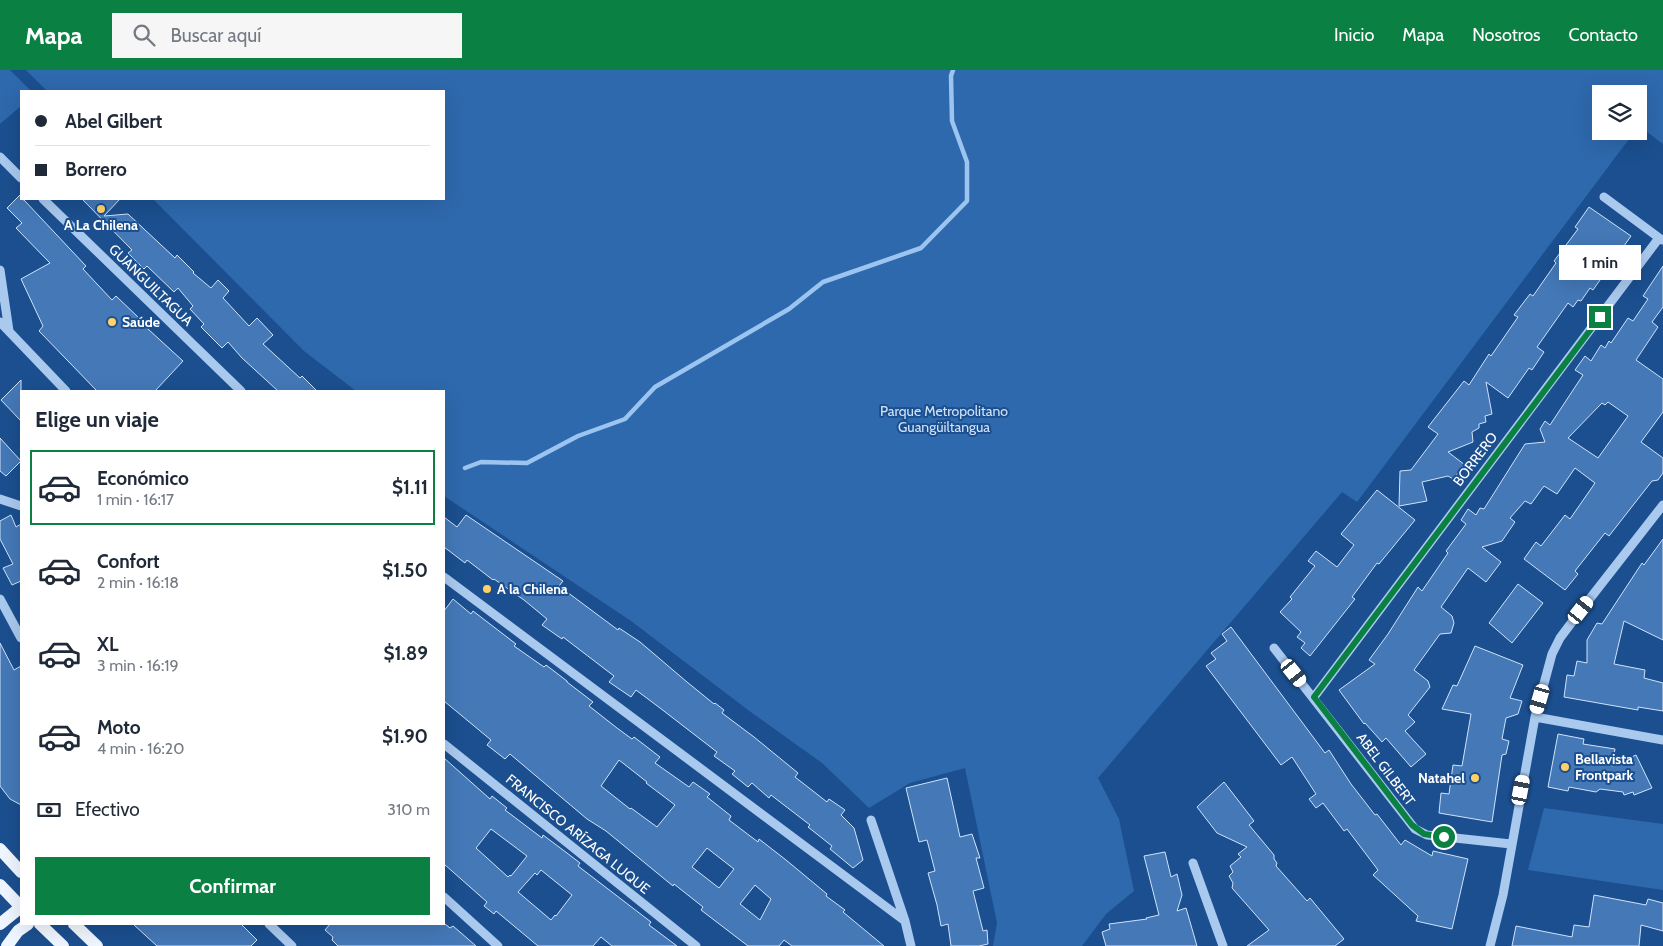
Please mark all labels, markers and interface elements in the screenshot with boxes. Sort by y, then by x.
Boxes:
search box [112,13,462,58]
text: Mapa [25,21,82,50]
icon: search [130,21,158,49]
text: Buscar aquí [170,24,261,47]
text: Inicio [1334,24,1374,46]
text: Mapa [1402,24,1444,46]
text: Nosotros [1472,24,1541,46]
text: Contacto [1569,24,1638,46]
map controls [1592,85,1647,140]
button: layers [1592,85,1647,140]
text: Abel Gilbert [65,110,162,133]
text: Borrero [65,158,127,181]
marker: A La Chilena [95,203,107,215]
place label: A La Chilena [64,216,138,234]
street label: GUANGUILTAGUA [105,240,197,330]
callout: 1 min [1559,244,1641,280]
text: 1 min [1582,253,1618,272]
route end [1589,306,1611,328]
place label: Saúde [122,313,160,331]
marker: Saúde [106,316,118,328]
park label: Parque Metropolitano Guangüiltangua [880,402,1008,436]
text: Elige un viaje [35,406,159,433]
street label: BORRERO [1449,428,1501,490]
icon: car [37,465,82,510]
text: Económico [97,467,189,490]
text: $1.11 [392,476,428,499]
text: 1 min · 16:17 [97,490,174,509]
icon: car [37,548,82,593]
text: Confort [97,550,160,573]
text: $1.50 [382,559,428,582]
text: 2 min · 16:18 [97,573,179,592]
place label: A la Chilena [497,580,568,598]
marker: A la Chilena [481,583,493,595]
car [1565,594,1596,626]
icon: car [37,631,82,676]
text: XL [97,633,118,656]
text: $1.89 [384,642,428,665]
text: 3 min · 16:19 [97,656,179,675]
car [1278,657,1309,689]
car [1528,683,1551,715]
icon: car [37,714,82,759]
text: Moto [97,716,141,739]
text: $1.90 [382,725,428,748]
street label: ABEL GILBERT [1353,729,1420,809]
text: 4 min · 16:20 [97,739,184,758]
place label: Bellavista Frontpark [1575,750,1633,784]
marker: Bellavista Frontpark [1559,761,1571,773]
place label: Natahel [1418,769,1465,787]
street label: FRANCISCO ARÍZAGA LUQUE [502,770,654,898]
marker: Natahel [1469,772,1481,784]
car [1510,774,1531,806]
icon: cash [35,796,63,824]
text: Efectivo [75,798,140,821]
text: 310 m [387,800,430,819]
route start [1433,826,1455,848]
button: Confirmar [35,857,430,915]

